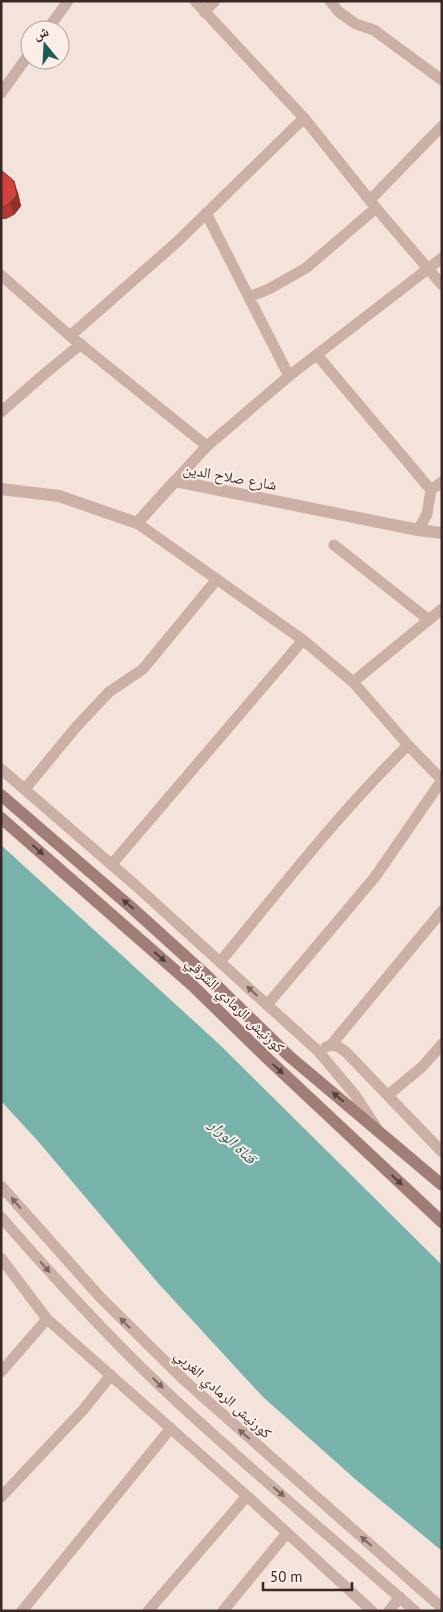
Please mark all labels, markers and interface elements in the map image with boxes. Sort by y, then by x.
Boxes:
north arrow [20,20,70,70]
text: ش [31,22,51,43]
street label: شارع صلاح الدين [182,459,279,495]
one-way arrow [31,844,44,855]
one-way arrow [123,898,135,910]
one-way arrow [154,951,167,962]
street label: كورنيش الرمادي الشرقي [180,953,289,1059]
one-way arrow [245,986,258,997]
one-way arrow [272,1063,284,1075]
one-way arrow [332,1092,344,1103]
water label: قناة الورار [205,1114,262,1169]
one-way arrow [390,1174,402,1186]
one-way arrow [10,1196,21,1209]
one-way arrow [39,1260,51,1272]
one-way arrow [119,1317,131,1329]
street label: كورنيش الرمادي الغربي [169,1345,276,1444]
one-way arrow [152,1377,164,1389]
one-way arrow [238,1428,250,1440]
one-way arrow [272,1486,285,1497]
one-way arrow [360,1535,372,1547]
scale bar [263,1560,352,1592]
text: 50 m [270,1567,303,1586]

